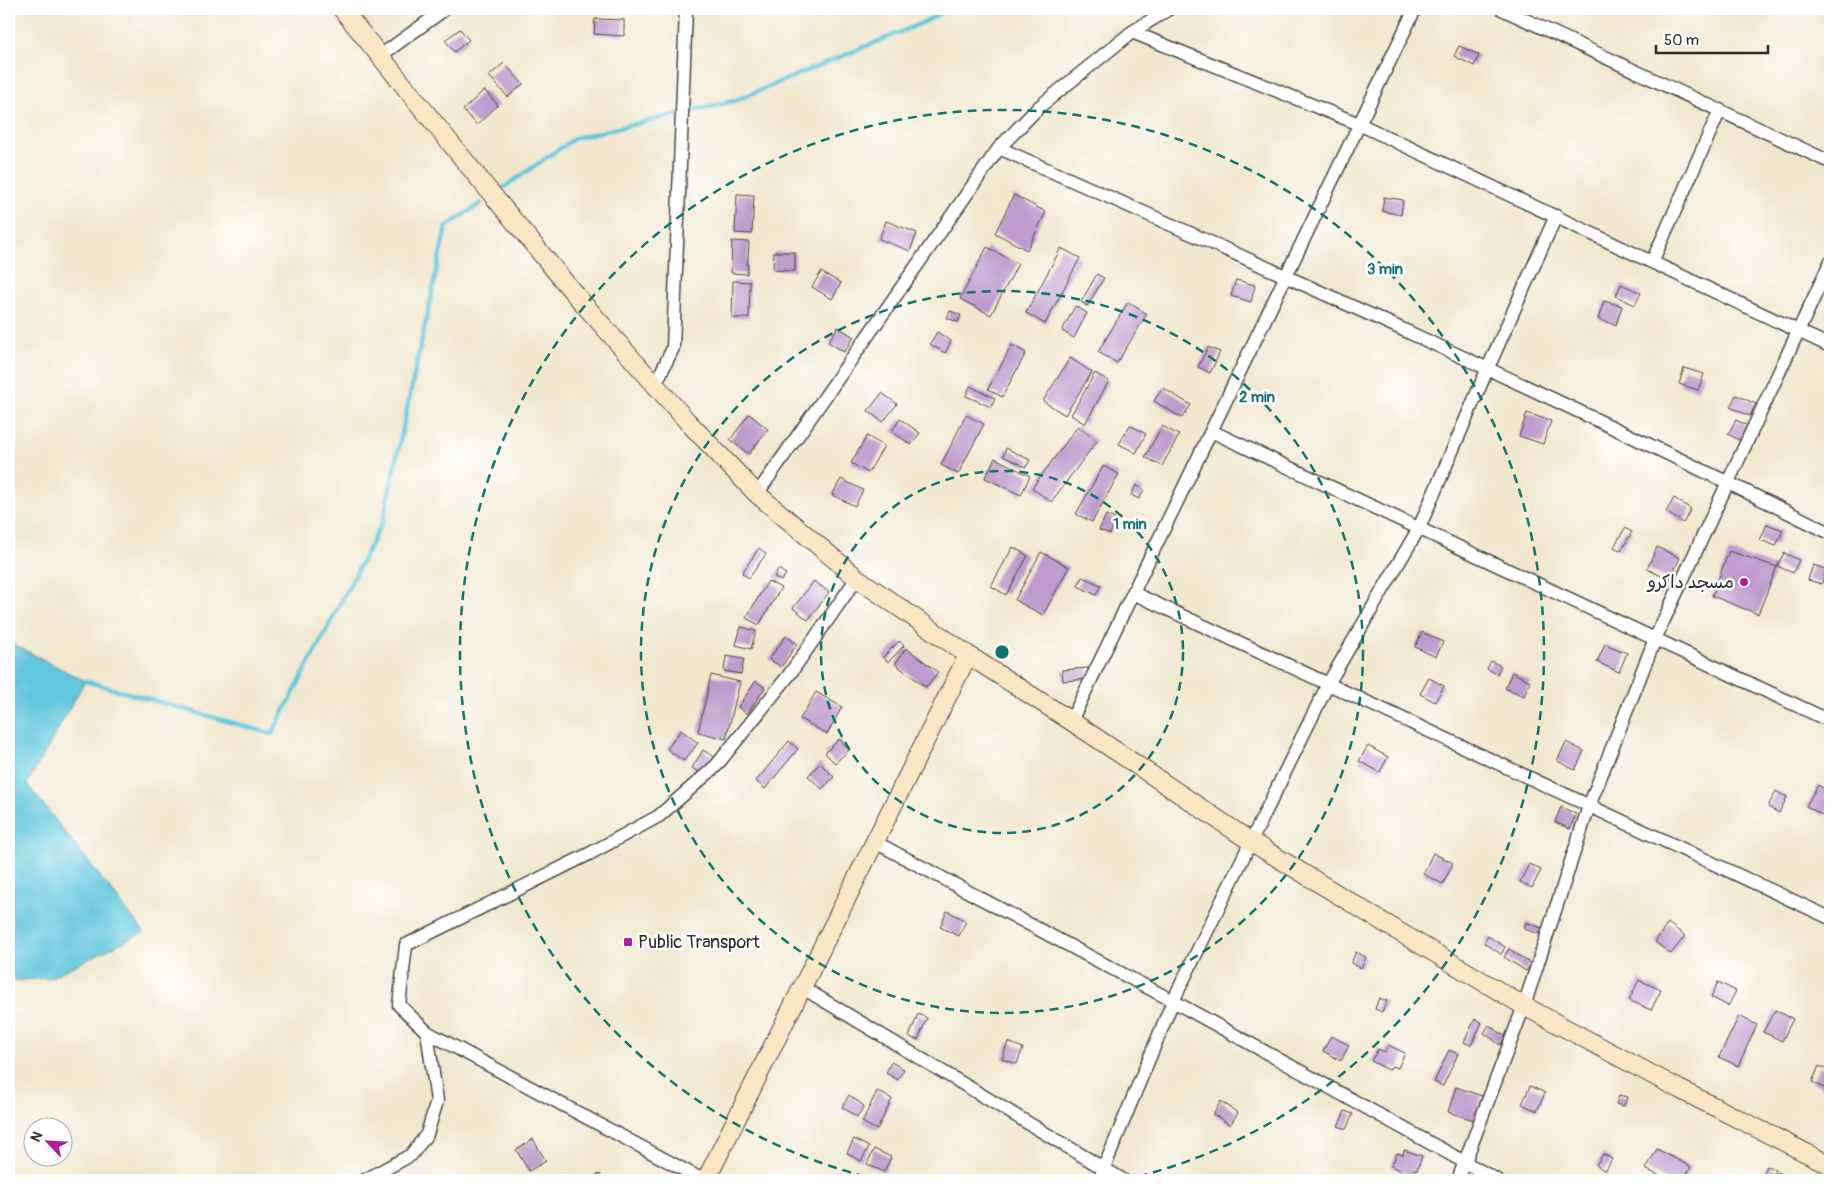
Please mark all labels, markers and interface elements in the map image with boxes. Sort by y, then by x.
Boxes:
scale bar [1656,22,1769,54]
text: 50 m [1664,31,1699,50]
text: 3 min [1367,260,1403,279]
text: 2 min [1239,388,1275,407]
text: 1 min [1113,515,1147,534]
place label: مسجد داكرو [1646,571,1734,594]
marker: مسجد داكرو [1738,576,1750,588]
centre of rings [993,643,1011,661]
place label: Public Transport [638,931,761,954]
marker: Public Transport [622,936,634,948]
north arrow [22,1116,72,1166]
text: N [27,1129,46,1145]

